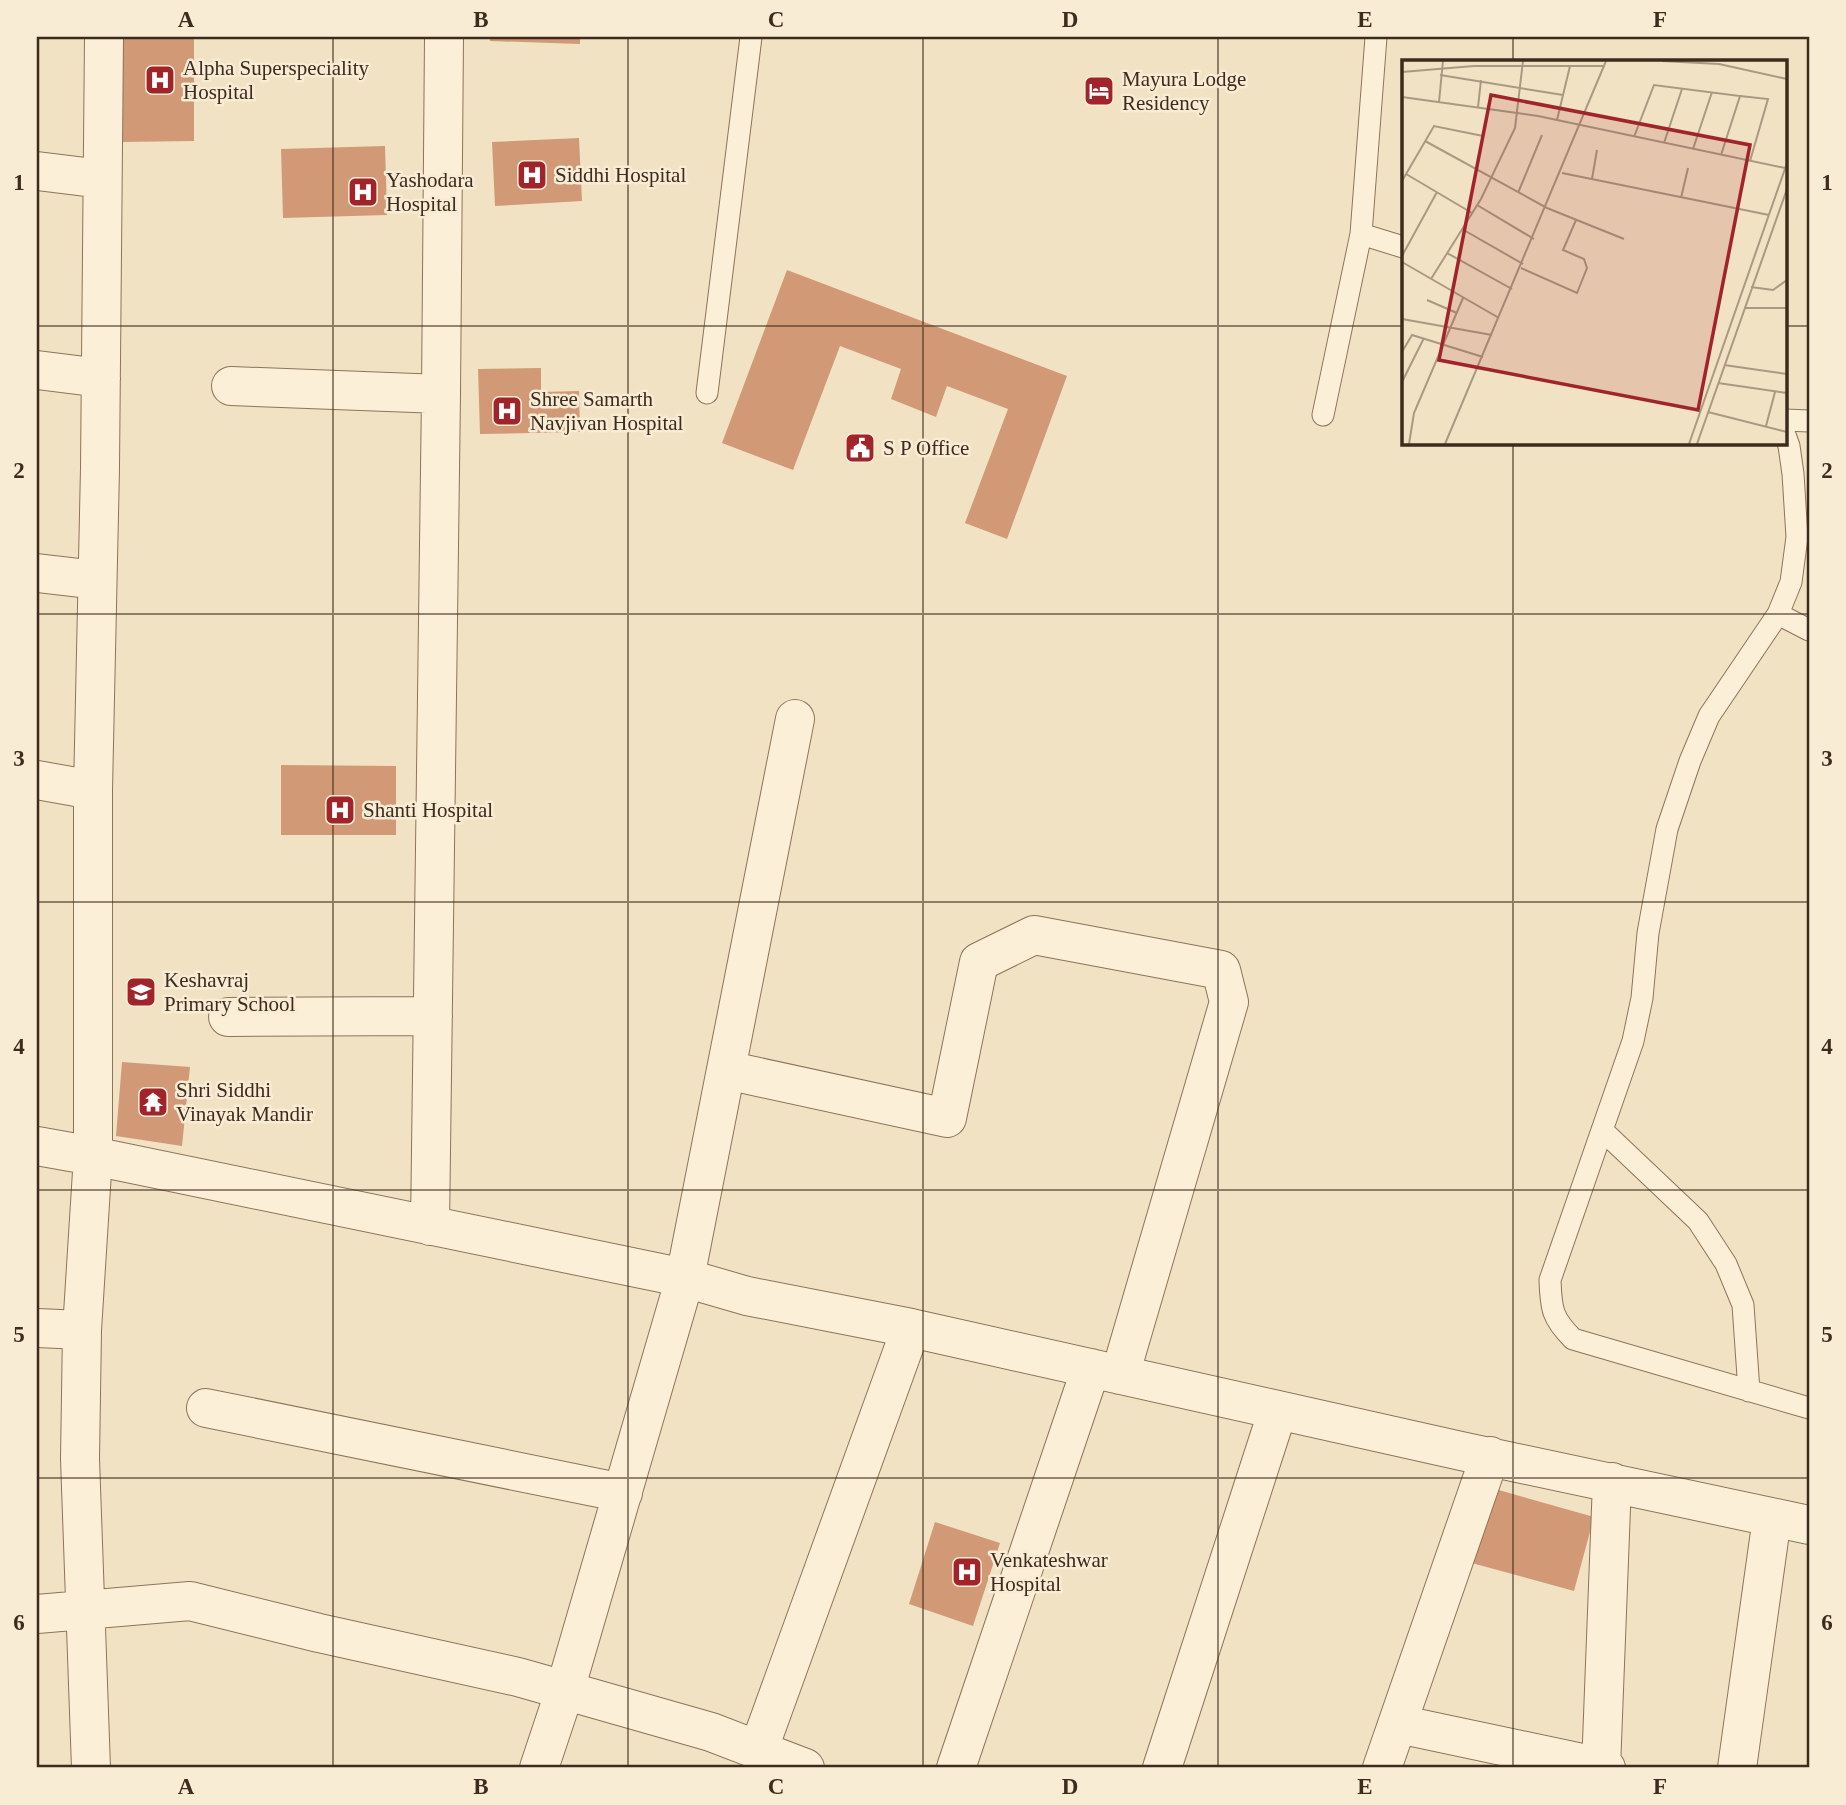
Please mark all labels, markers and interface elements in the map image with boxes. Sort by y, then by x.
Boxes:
text: A [178,7,195,32]
text: B [473,7,489,32]
text: C [768,7,784,32]
text: D [1062,7,1078,32]
text: E [1357,7,1373,32]
text: F [1653,7,1667,32]
place label: Alpha Superspeciality Hospital [183,56,370,104]
inset map [1402,60,1786,444]
hospital icon: Alpha Superspeciality Hospital [143,63,177,97]
place label: Mayura Lodge Residency [1122,67,1246,115]
hotel icon: Mayura Lodge Residency [1082,74,1116,108]
hospital icon: Siddhi Hospital [515,158,549,192]
place label: Siddhi Hospital [555,163,686,187]
place label: Yashodara Hospital [386,168,474,216]
text: 1 [13,170,25,195]
text: 1 [1821,170,1833,195]
hospital icon: Yashodara Hospital [346,175,380,209]
place label: Shree Samarth Navjivan Hospital [530,387,684,435]
hospital icon: Shree Samarth Navjivan Hospital [490,394,524,428]
public building icon: S P Office [843,431,877,465]
place label: S P Office [883,436,969,460]
text: 2 [13,458,25,483]
text: 2 [1821,458,1833,483]
text: 3 [13,746,25,771]
text: 3 [1821,746,1833,771]
hospital icon: Shanti Hospital [323,793,357,827]
place label: Shanti Hospital [363,798,493,822]
place label: Keshavraj Primary School [164,968,295,1016]
school or university icon: Keshavraj Primary School [124,975,158,1009]
text: 4 [13,1034,25,1059]
text: 4 [1821,1034,1833,1059]
place label: Shri Siddhi Vinayak Mandir [176,1078,313,1126]
temple icon: Shri Siddhi Vinayak Mandir [136,1085,170,1119]
text: 5 [13,1322,25,1347]
text: 5 [1821,1322,1833,1347]
place label: Venkateshwar Hospital [990,1548,1108,1596]
hospital icon: Venkateshwar Hospital [950,1555,984,1589]
text: 6 [13,1610,25,1635]
text: 6 [1821,1610,1833,1635]
text: A [178,1774,195,1799]
text: B [473,1774,489,1799]
text: C [768,1774,784,1799]
text: D [1062,1774,1078,1799]
text: E [1357,1774,1373,1799]
text: F [1653,1774,1667,1799]

